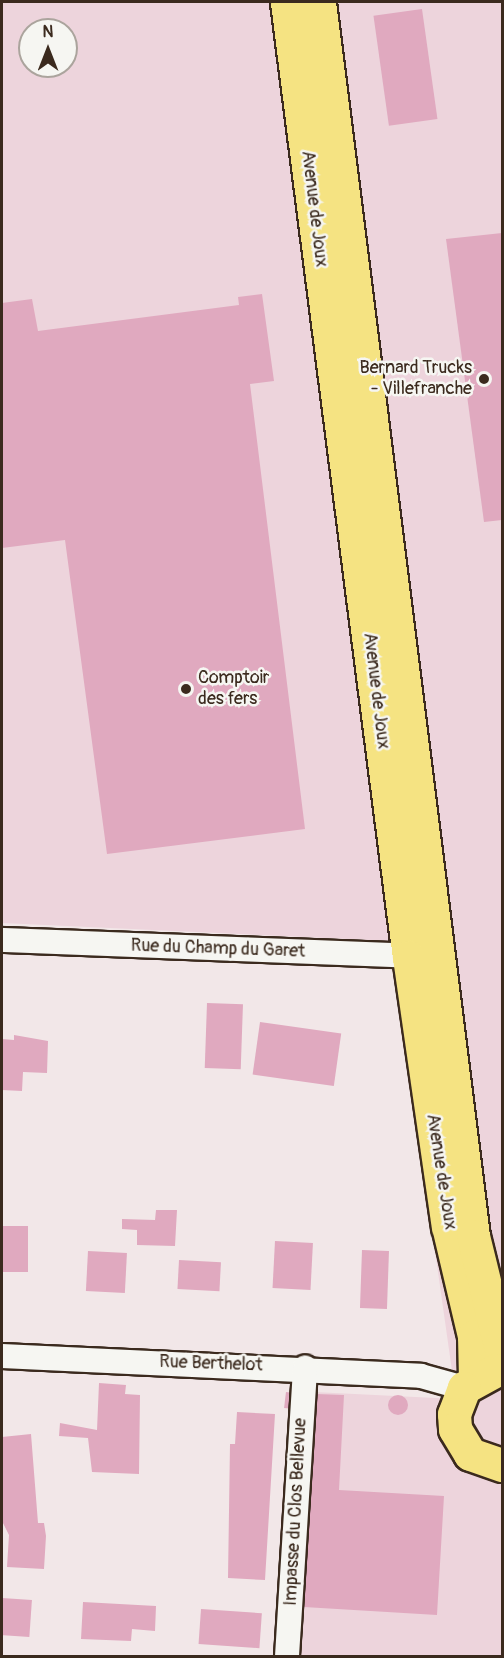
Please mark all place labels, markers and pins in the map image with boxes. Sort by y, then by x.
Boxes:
place label: Bernard Trucks - Villefranche [360,358,472,400]
marker: Bernard Trucks - Villefranche [477,372,491,386]
place label: Comptoir des fers [198,668,269,710]
marker: Comptoir des fers [179,682,193,696]

